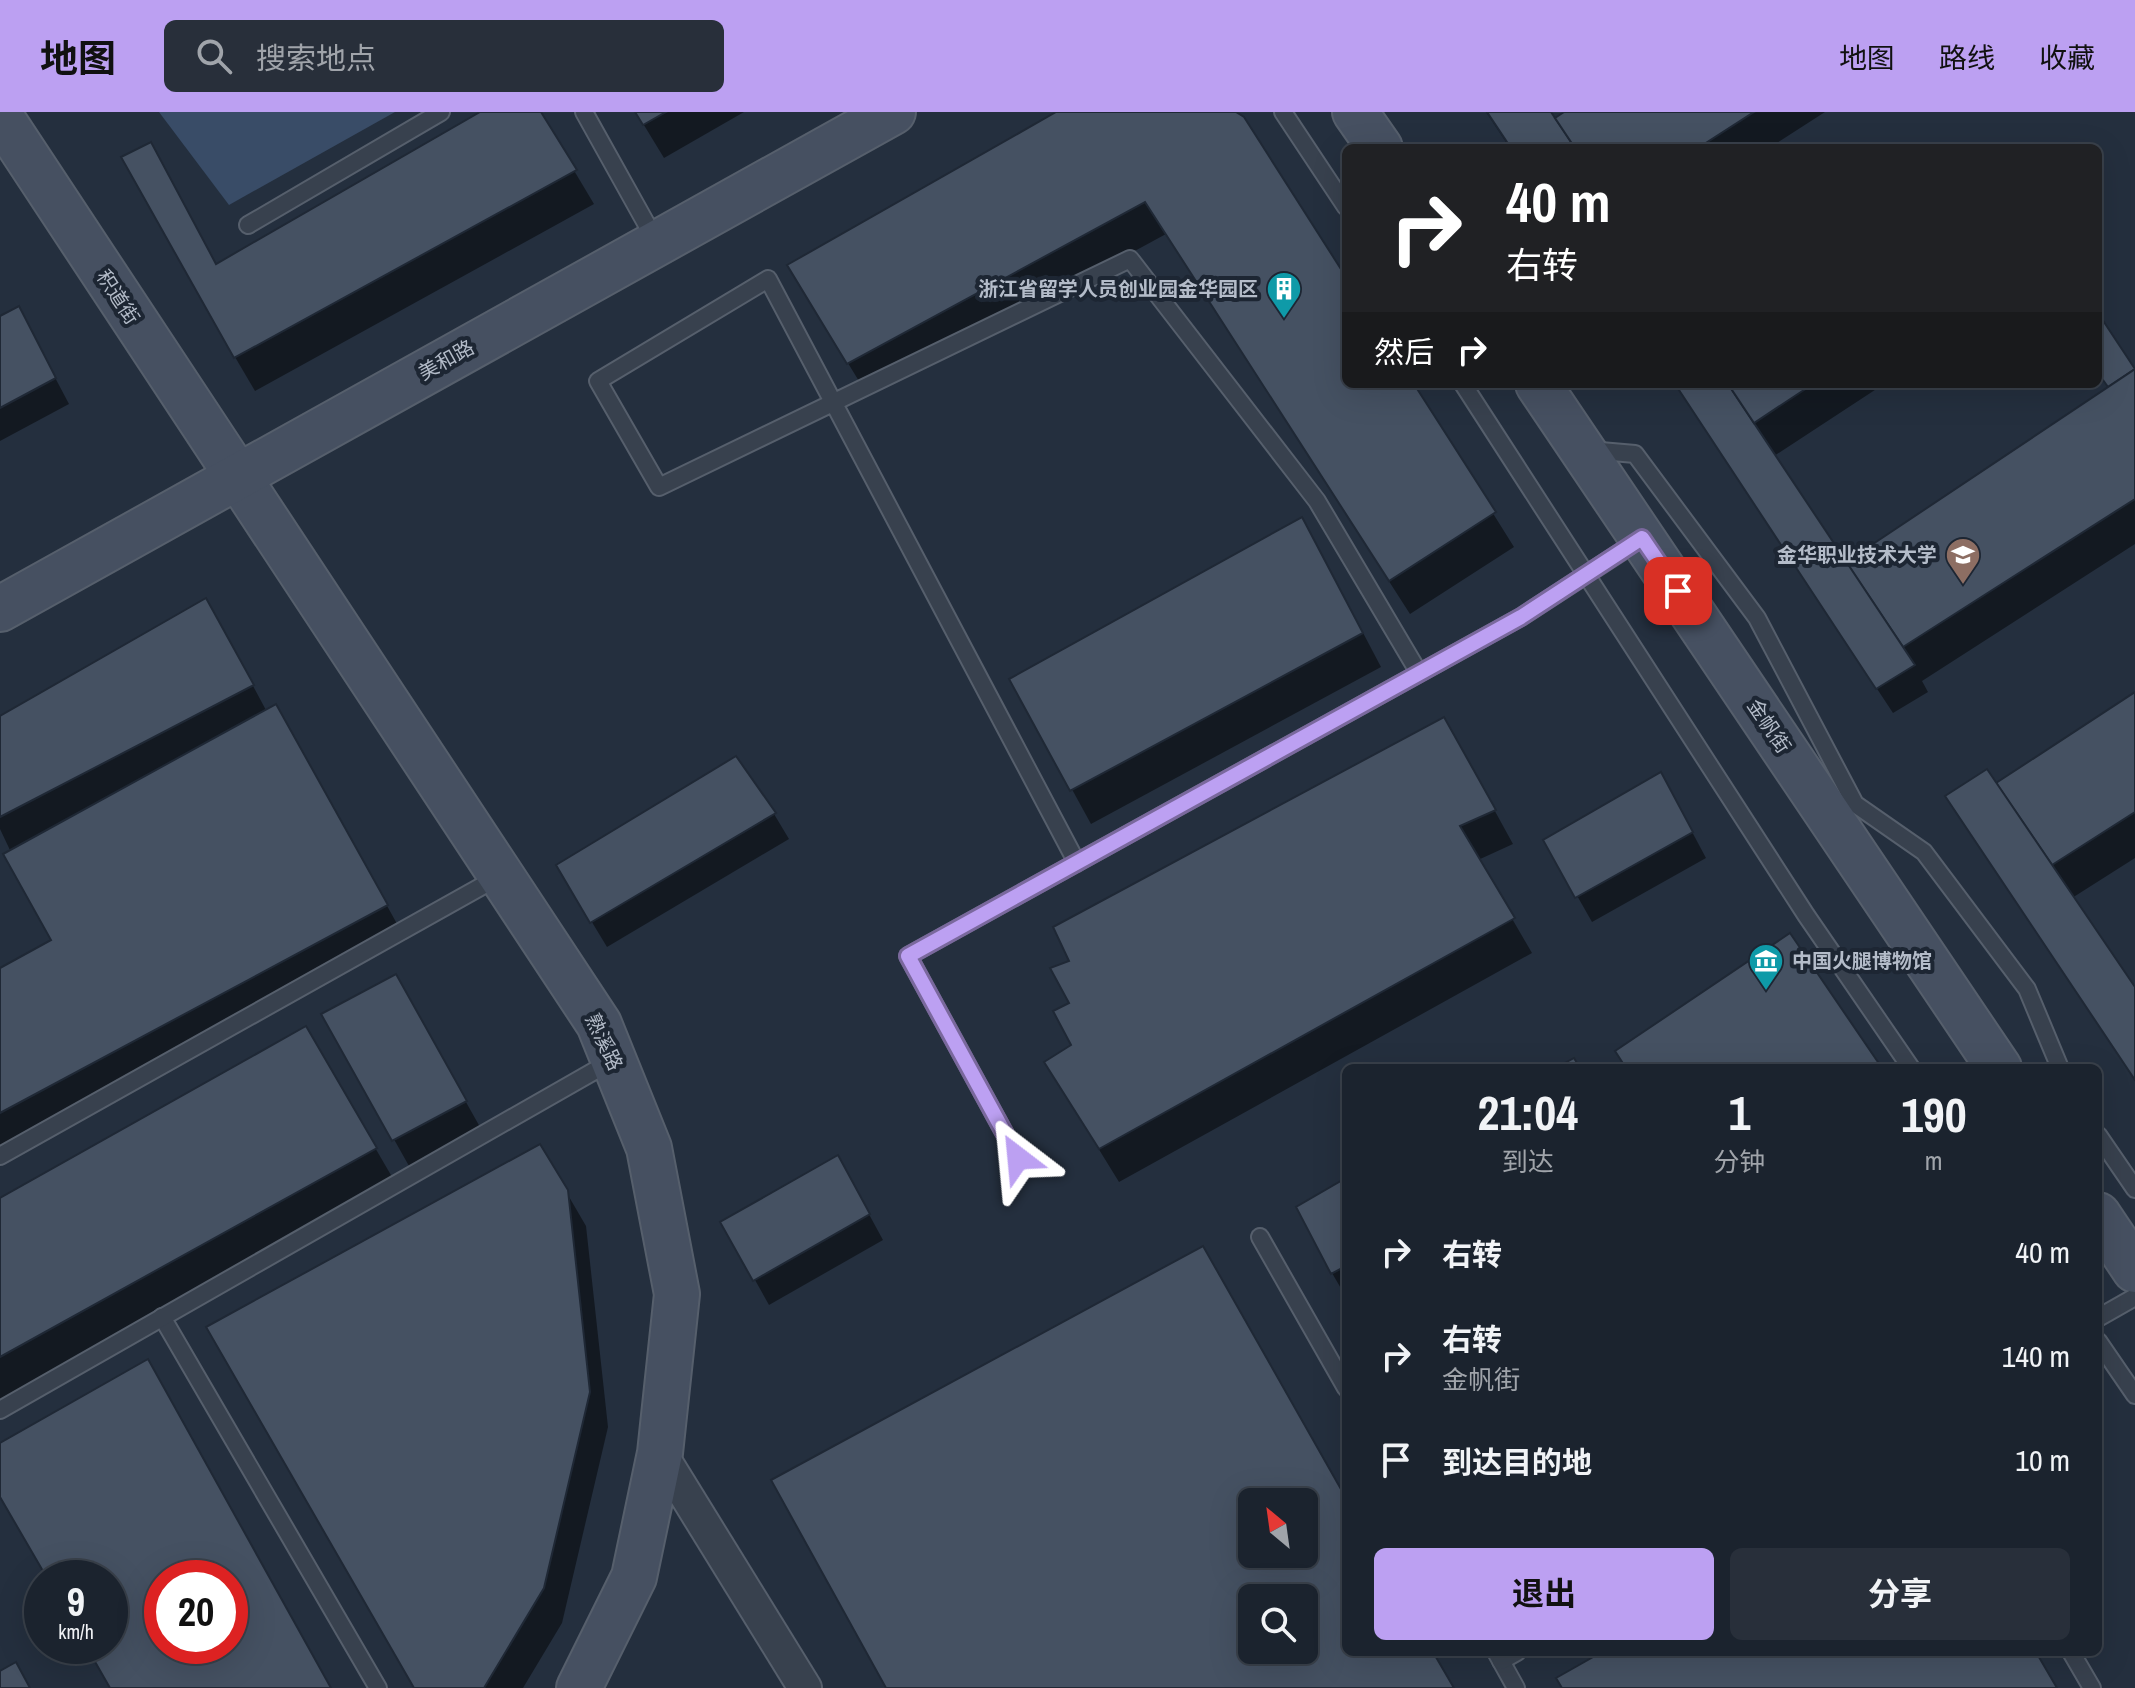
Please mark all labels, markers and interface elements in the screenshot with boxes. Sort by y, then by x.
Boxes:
search box [164,20,724,92]
text: 地图 [40,33,116,84]
icon: search [192,34,236,78]
text: 搜索地点 [256,38,376,78]
text: 地图 [1839,39,1895,77]
text: 路线 [1939,39,1995,77]
text: 收藏 [2039,39,2095,77]
text: 40 m [1506,164,1611,239]
icon: right [1374,176,1478,280]
text: 右转 [1506,241,1578,289]
street label: 积道街 [91,264,146,329]
building icon: 浙江省留学人员创业园金华园区 [1265,270,1303,320]
place label: 浙江省留学人员创业园金华园区 [978,275,1258,302]
icon: right [1450,328,1494,372]
text: 然后 [1374,332,1434,372]
street label: 美和路 [413,333,479,386]
school or university icon: 金华职业技术大学 [1944,536,1982,586]
place label: 金华职业技术大学 [1777,541,1937,568]
pin [1644,557,1712,625]
icon: arrive [1656,569,1700,613]
street label: 金帆街 [1741,693,1797,758]
museum icon: 中国火腿博物馆 [1747,942,1785,992]
place label: 中国火腿博物馆 [1792,947,1932,974]
street label: 熟溪路 [580,1009,629,1075]
text: 21:04 [1477,1080,1578,1145]
text: 1 [1729,1080,1750,1145]
text: 190 [1901,1082,1967,1147]
position arrow [976,1116,1060,1200]
text: m [1925,1143,1943,1178]
text: 到达 [1502,1144,1554,1179]
text: 分钟 [1713,1144,1765,1179]
icon: right [1374,1230,1418,1274]
text: 40 m [2015,1232,2070,1272]
text: 右转 [1442,1234,1502,1274]
text: 右转 [1442,1319,1502,1359]
icon: right [1374,1334,1418,1378]
text: 140 m [2002,1336,2070,1376]
text: 金帆街 [1442,1362,1520,1397]
icon: arrive [1374,1438,1418,1482]
text: 10 m [2015,1440,2070,1480]
text: 到达目的地 [1442,1442,1592,1482]
north arrow [1238,1488,1318,1568]
map controls [1238,1488,1318,1664]
button: 退出 [1374,1548,1714,1640]
button: 分享 [1730,1548,2070,1640]
speed limit sign: 20 [144,1560,248,1664]
text: 9 [67,1575,85,1628]
button: search [1238,1584,1318,1664]
text: km/h [58,1618,94,1645]

